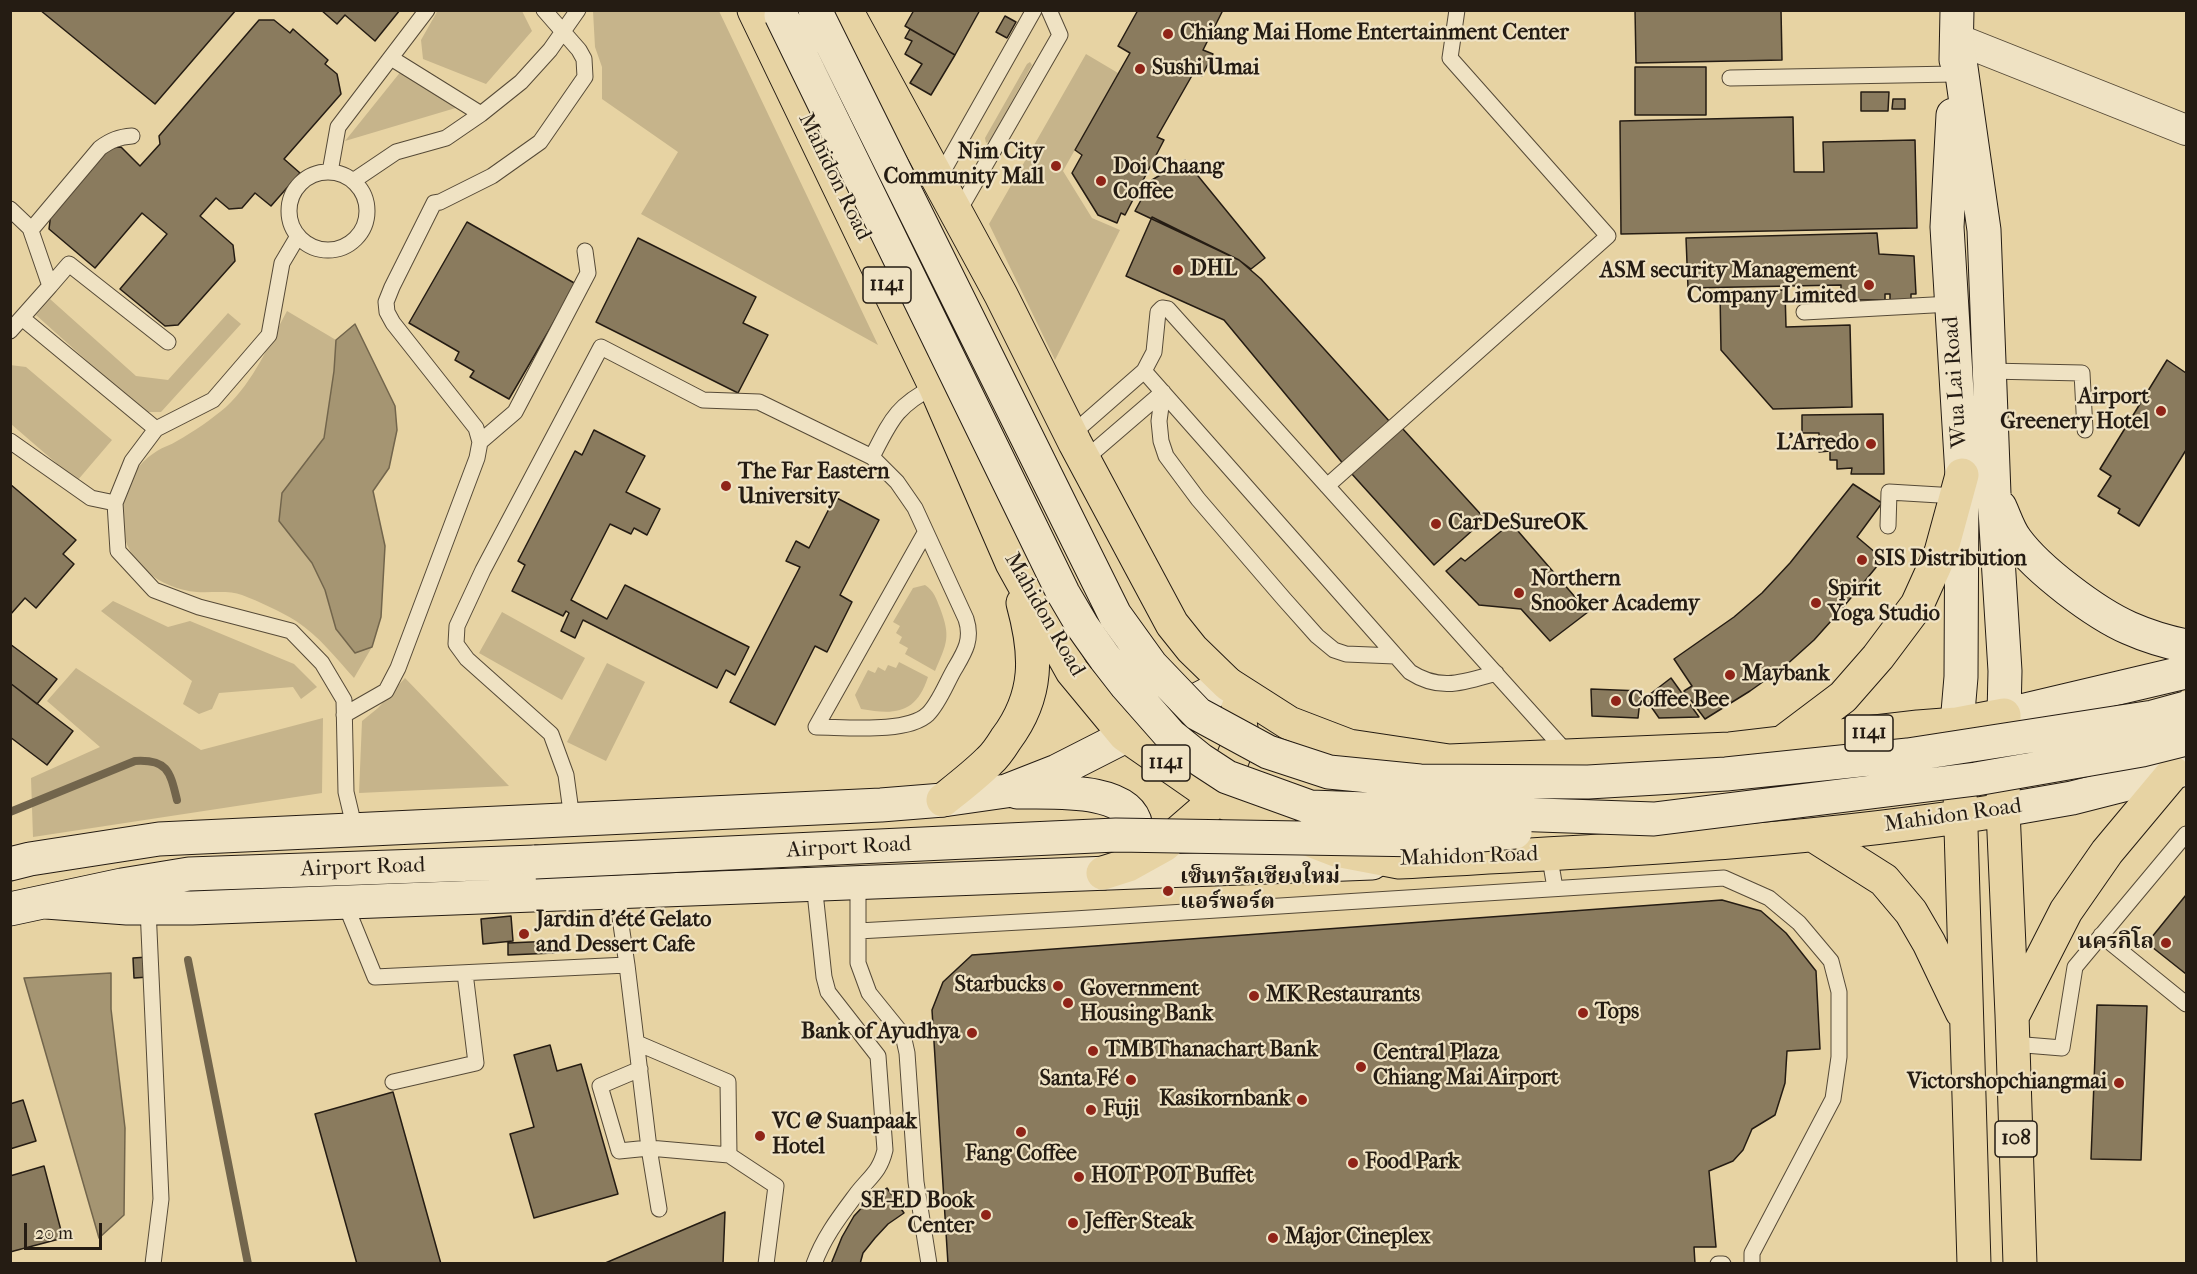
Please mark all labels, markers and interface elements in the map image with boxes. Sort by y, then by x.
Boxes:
place label: Chiang Mai Home Entertainment Center [1180,21,1569,47]
marker: Chiang Mai Home Entertainment Center [1161,27,1175,41]
place label: Sushi Umai [1152,56,1259,82]
marker: Sushi Umai [1133,62,1147,76]
street label: Mahidon Road [792,109,876,245]
place label: Nim City Community Mall [883,140,1044,192]
place label: Doi Chaang Coffee [1113,155,1224,206]
marker: Nim City Community Mall [1049,159,1063,173]
marker: Doi Chaang Coffee [1094,174,1108,188]
place label: DHL [1190,257,1237,283]
place label: ASM security Management Company Limited [1600,259,1857,310]
marker: DHL [1171,263,1185,277]
road number: 1141 [863,267,911,303]
marker: ASM security Management Company Limited [1862,278,1876,292]
street label: Wua Lai Road [1938,315,1974,449]
place label: Airport Greenery Hotel [2000,385,2149,436]
marker: Airport Greenery Hotel [2154,404,2168,418]
place label: L'Arredo [1776,431,1859,457]
marker: L'Arredo [1864,437,1878,451]
place label: The Far Eastern University [738,460,890,512]
marker: The Far Eastern University [719,479,733,493]
place label: CarDeSureOK [1448,511,1587,537]
marker: CarDeSureOK [1429,517,1443,531]
place label: SIS Distribution [1874,547,2027,573]
street label: Mahidon Road [998,548,1090,682]
marker: SIS Distribution [1855,553,1869,567]
place label: Northern Snooker Academy [1531,567,1699,618]
place label: Spirit Yoga Studio [1828,577,1940,628]
marker: Northern Snooker Academy [1512,586,1526,600]
marker: Spirit Yoga Studio [1809,596,1823,610]
place label: Maybank [1742,662,1829,688]
marker: Maybank [1723,668,1737,682]
place label: Coffee Bee [1628,688,1729,714]
marker: Coffee Bee [1609,694,1623,708]
road number: 1141 [1845,715,1893,751]
road number: 1141 [1142,745,1190,781]
street label: Mahidon Road [1883,793,2023,839]
street label: Airport Road [786,832,912,864]
street label: Mahidon Road [1399,841,1539,873]
street label: Airport Road [300,853,426,883]
place label: เซ็นทรัลเชียงใหม่ แอร์พอร์ต [1180,865,1340,916]
marker: เซ็นทรัลเชียงใหม่ แอร์พอร์ต [1161,884,1175,898]
place label: Jardin d'été Gelato and Dessert Cafe [536,908,711,960]
marker: Jardin d'été Gelato and Dessert Cafe [517,927,531,941]
place label: นครกิโล [2078,930,2154,956]
marker: นครกิโล [2159,936,2173,950]
place label: Starbucks [955,973,1046,999]
place label: Government Housing Bank [1080,977,1213,1028]
marker: Starbucks [1051,979,1065,993]
place label: MK Restaurants [1266,983,1420,1009]
marker: MK Restaurants [1247,989,1261,1003]
marker: Government Housing Bank [1061,996,1075,1010]
place label: Tops [1595,1000,1639,1026]
marker: Tops [1576,1006,1590,1020]
place label: Bank of Ayudhya [801,1020,960,1046]
marker: Bank of Ayudhya [965,1026,979,1040]
place label: TMBThanachart Bank [1105,1038,1318,1064]
place label: Central Plaza Chiang Mai Airport [1373,1041,1559,1092]
marker: TMBThanachart Bank [1086,1044,1100,1058]
marker: Central Plaza Chiang Mai Airport [1354,1060,1368,1074]
place label: Santa Fé [1040,1067,1119,1093]
place label: Victorshopchiangmai [1907,1070,2107,1096]
marker: Santa Fé [1124,1073,1138,1087]
marker: Victorshopchiangmai [2112,1076,2126,1090]
place label: Kasikornbank [1159,1087,1290,1113]
marker: Kasikornbank [1295,1093,1309,1107]
place label: Fuji [1103,1097,1139,1123]
marker: Fuji [1084,1103,1098,1117]
place label: VC @ Suanpaak Hotel [772,1110,917,1162]
road number: 108 [1995,1121,2037,1157]
marker: Fang Coffee [1014,1125,1028,1139]
marker: VC @ Suanpaak Hotel [753,1129,767,1143]
place label: Fang Coffee [965,1142,1077,1168]
place label: Food Park [1365,1150,1459,1176]
marker: Food Park [1346,1156,1360,1170]
place label: HOT POT Buffet [1091,1164,1254,1190]
marker: HOT POT Buffet [1072,1170,1086,1184]
place label: SE-ED Book Center [861,1189,974,1240]
marker: SE-ED Book Center [979,1208,993,1222]
place label: Jeffer Steak [1085,1210,1193,1236]
scale bar [27,1211,105,1249]
marker: Jeffer Steak [1066,1216,1080,1230]
text: 20 m [35,1223,73,1244]
place label: Major Cineplex [1285,1225,1430,1251]
marker: Major Cineplex [1266,1231,1280,1245]

